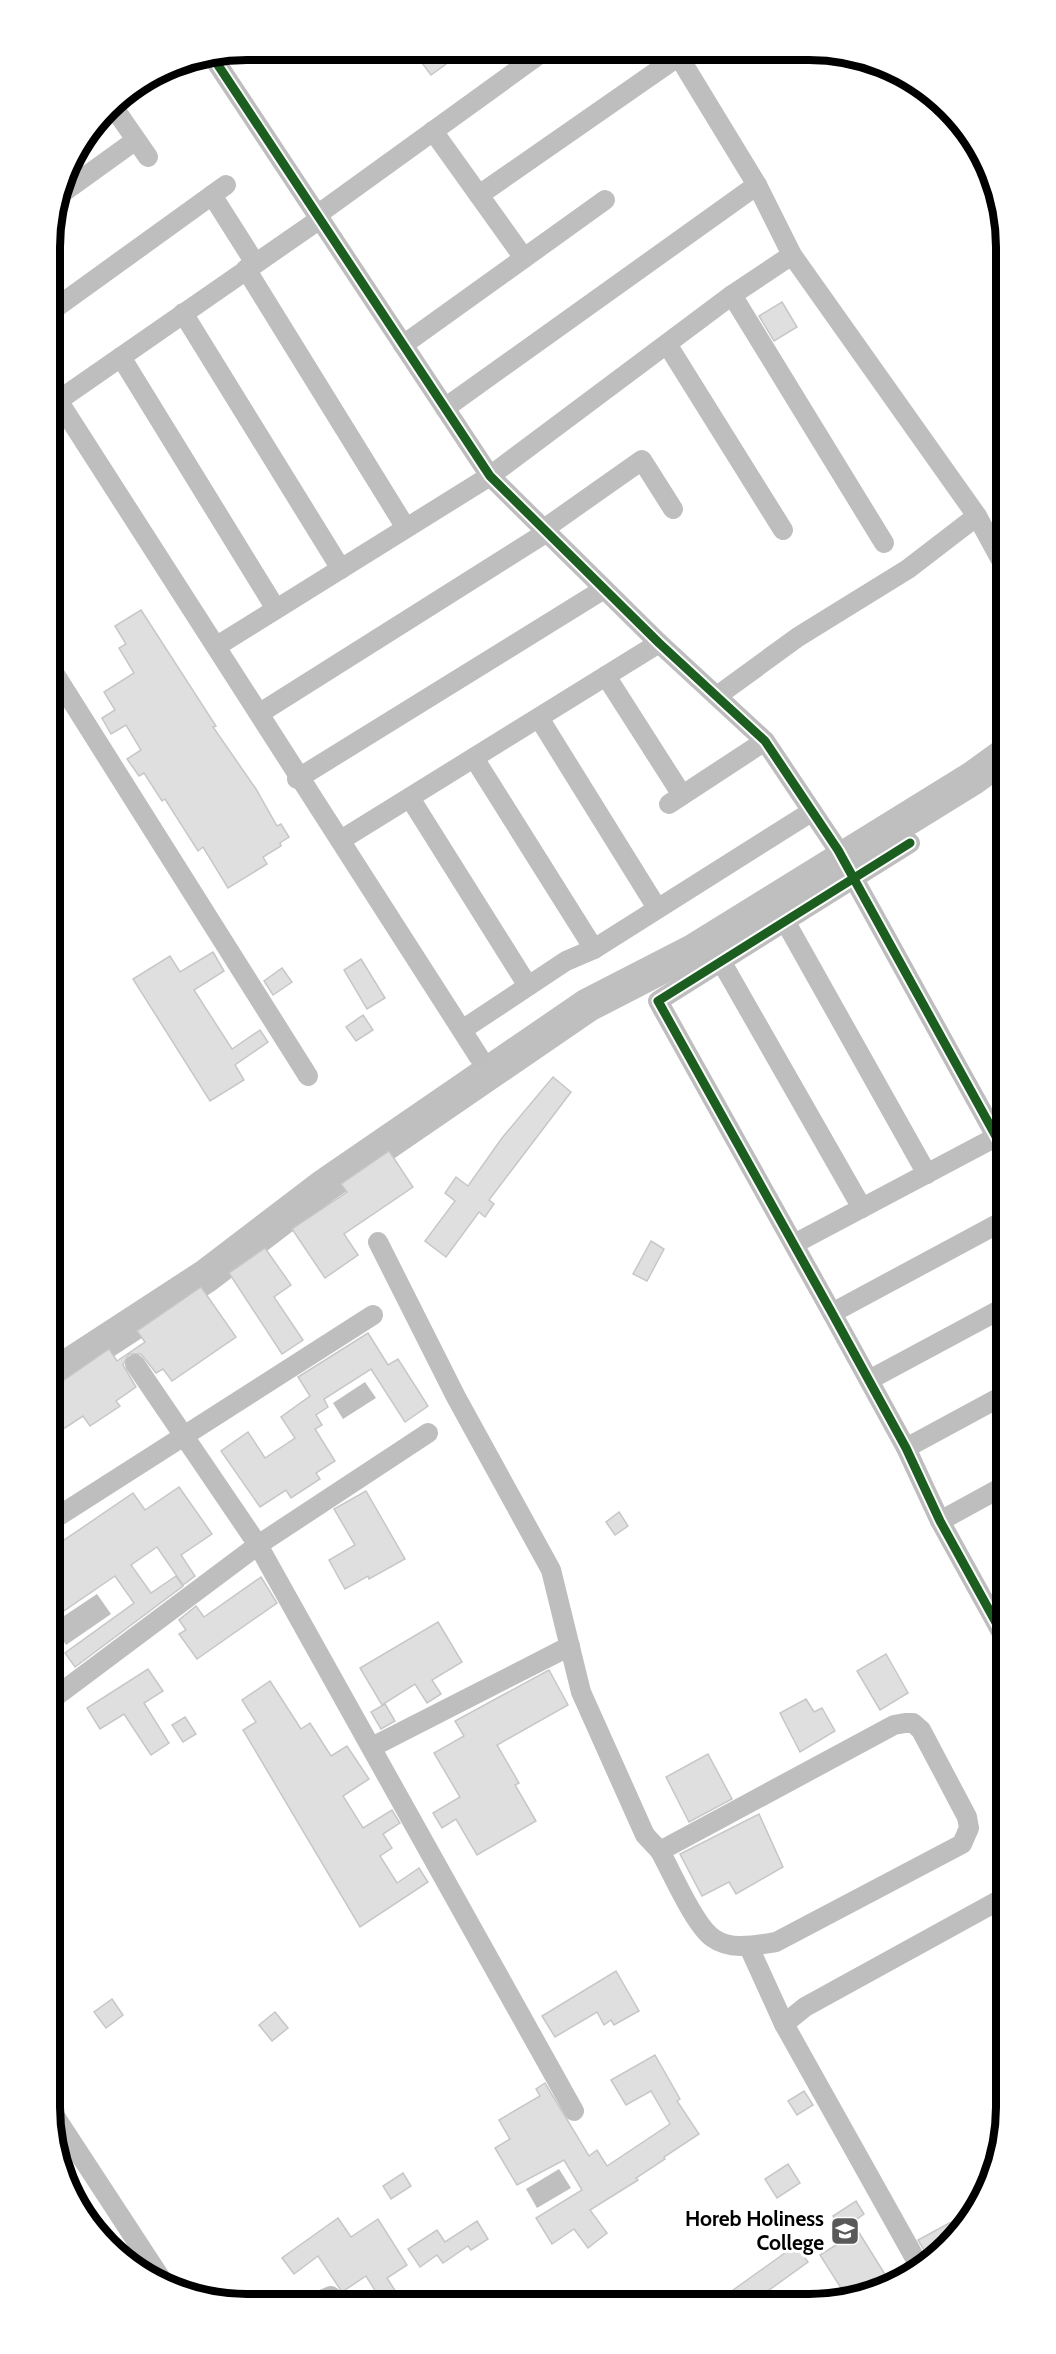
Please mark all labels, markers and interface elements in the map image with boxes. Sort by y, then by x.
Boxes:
place label: Horeb Holiness College [685,2206,824,2255]
school or university icon: Horeb Holiness College [829,2215,861,2247]

